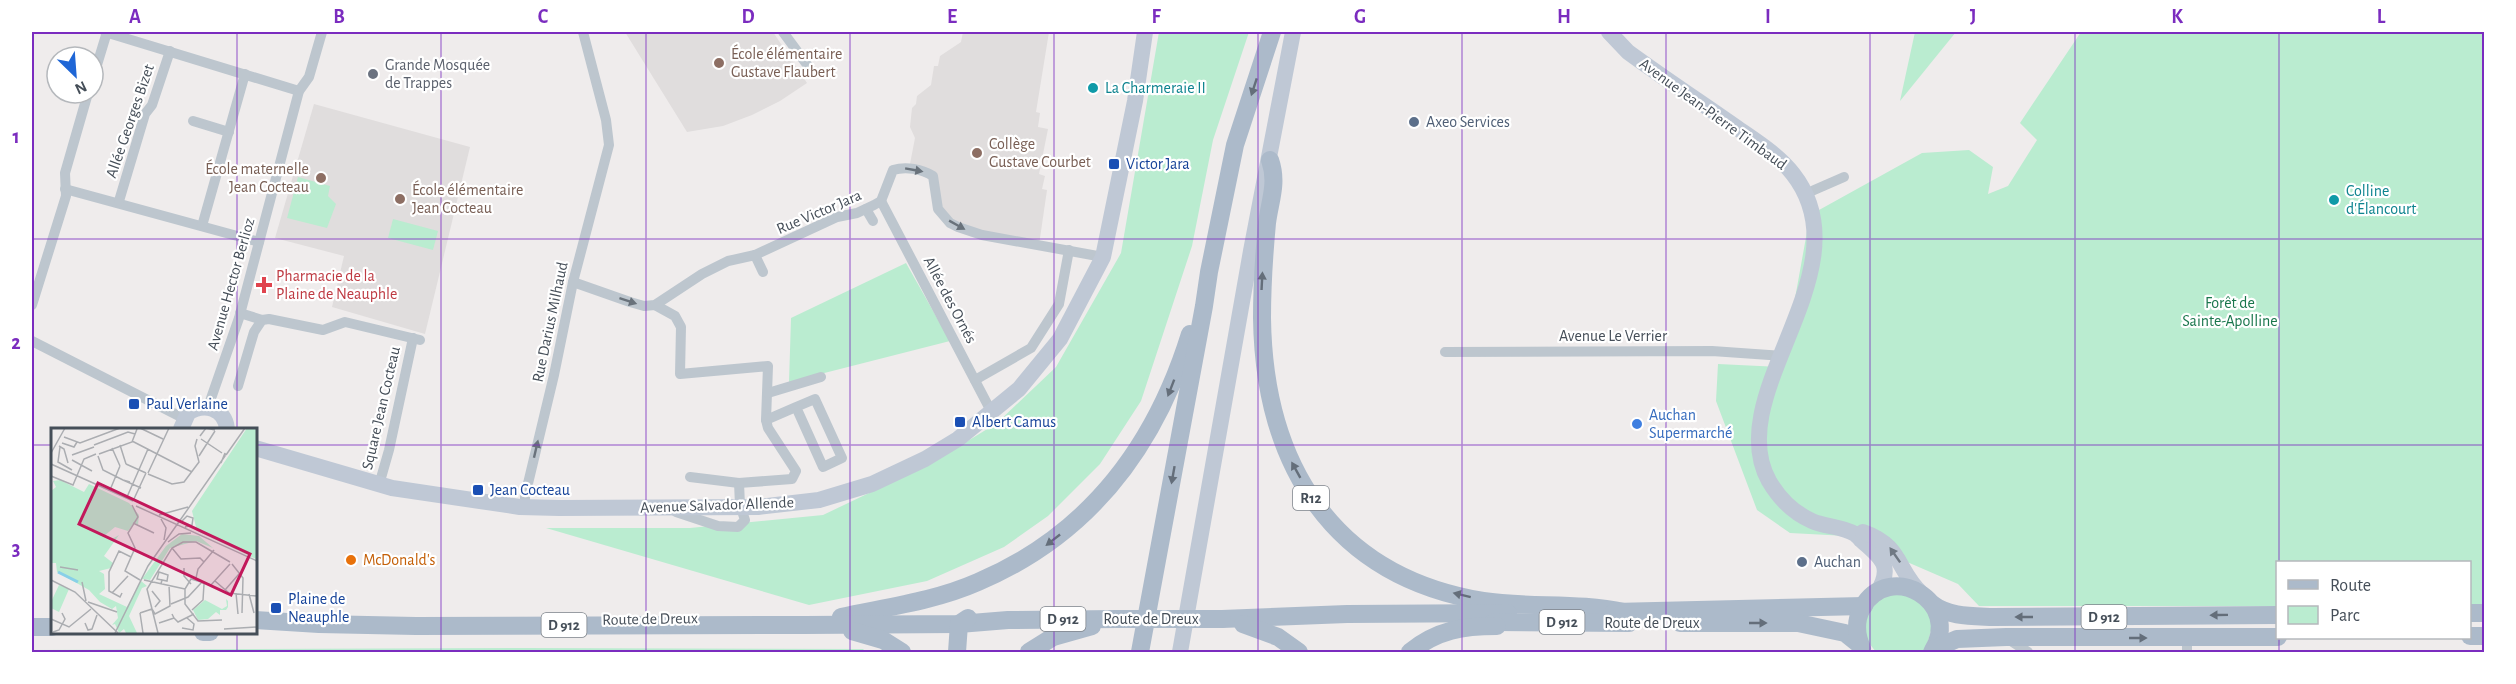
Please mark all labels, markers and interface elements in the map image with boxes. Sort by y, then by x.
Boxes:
text: A [129,7,141,27]
text: B [333,7,345,27]
text: C [538,7,549,27]
text: D [741,7,755,27]
text: E [947,7,957,27]
text: F [1151,7,1161,27]
text: G [1354,7,1366,27]
text: H [1557,7,1571,27]
text: I [1765,7,1771,27]
text: J [1970,7,1976,27]
text: K [2171,7,2183,27]
text: L [2377,7,2386,27]
place label: École élémentaire Gustave Flaubert [731,44,842,80]
north arrow [45,45,105,105]
street label: Avenue Jean-Pierre Timbaud [1636,55,1790,173]
marker: École élémentaire Gustave Flaubert [712,56,726,70]
place label: Grande Mosquée de Trappes [385,57,490,91]
street label: Allée Georges Bizet [103,62,157,180]
marker: Grande Mosquée de Trappes [366,67,380,81]
text: N [72,78,89,97]
one-way arrow [1249,78,1258,96]
place label: La Charmeraie II [1105,80,1206,96]
marker: La Charmeraie II [1086,81,1100,95]
place label: Axeo Services [1426,114,1510,130]
marker: Axeo Services [1407,115,1421,129]
text: 1 [12,127,20,147]
place label: Collège Gustave Courbet [989,136,1091,170]
marker: Collège Gustave Courbet [970,146,984,160]
place label: Victor Jara [1126,156,1190,172]
marker: Victor Jara [1107,157,1121,171]
place label: École maternelle Jean Cocteau [205,159,309,195]
one-way arrow [905,166,924,175]
marker: École maternelle Jean Cocteau [314,171,328,185]
place label: École élémentaire Jean Cocteau [412,180,523,216]
place label: Colline d'Élancourt [2346,183,2416,217]
street label: Rue Victor Jara [774,187,864,237]
marker: École élémentaire Jean Cocteau [393,192,407,206]
marker: Colline d'Élancourt [2327,193,2341,207]
street label: Avenue Hector Berlioz [204,216,258,352]
one-way arrow [948,220,965,230]
street label: Allée des Ornés [920,254,980,346]
street label: Rue Darius Milhaud [529,260,571,384]
place label: Pharmacie de la Plaine de Neauphle [276,268,397,302]
one-way arrow [1258,271,1267,290]
marker: Pharmacie de la Plaine de Neauphle [257,278,271,292]
park label: Forêt de Sainte-Apolline [2182,295,2278,329]
one-way arrow [619,297,637,306]
street label: Avenue Le Verrier [1559,328,1668,344]
text: 2 [11,333,21,353]
street label: Square Jean Cocteau [359,345,403,471]
one-way arrow [1165,379,1175,397]
place label: Paul Verlaine [146,396,228,412]
marker: Paul Verlaine [127,397,141,411]
place label: Auchan Supermarché [1649,407,1732,441]
place label: Albert Camus [972,414,1056,430]
marker: Albert Camus [953,415,967,429]
marker: Auchan Supermarché [1630,417,1644,431]
inset map [51,428,256,633]
one-way arrow [532,440,542,459]
one-way arrow [1291,461,1301,478]
one-way arrow [1168,465,1177,484]
place label: Jean Cocteau [490,482,570,498]
marker: Jean Cocteau [471,483,485,497]
road number: R12 [1293,486,1329,510]
street label: Avenue Salvador Allende [640,494,794,516]
one-way arrow [1045,533,1061,546]
text: 3 [12,539,20,559]
one-way arrow [1889,548,1901,564]
place label: McDonald's [363,552,436,568]
marker: McDonald's [344,553,358,567]
place label: Auchan [1814,554,1861,570]
marker: Auchan [1795,555,1809,569]
legend [2276,561,2471,639]
text: Route [2330,577,2371,595]
one-way arrow [1453,590,1471,599]
place label: Plaine de Neauphle [288,591,349,625]
marker: Plaine de Neauphle [269,601,283,615]
road number: D 912 [2082,605,2126,629]
road number: D 912 [1040,607,1086,631]
text: Parc [2330,607,2360,625]
street label: Route de Dreux [602,610,698,628]
road number: D 912 [1540,610,1584,634]
one-way arrow [2210,610,2229,620]
street label: Route de Dreux [1103,611,1199,627]
one-way arrow [2015,612,2034,622]
road number: D 912 [542,613,586,637]
street label: Route de Dreux [1604,615,1700,631]
one-way arrow [1748,618,1767,628]
one-way arrow [2128,633,2147,643]

